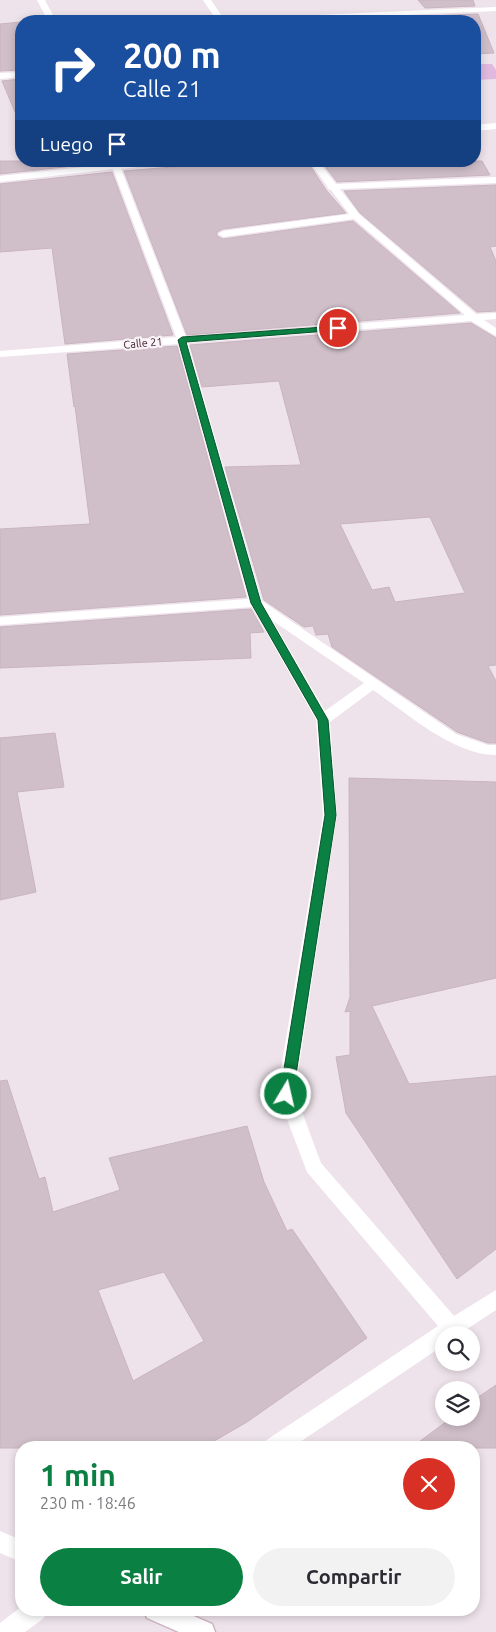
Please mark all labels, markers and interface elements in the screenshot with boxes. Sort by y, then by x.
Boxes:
icon: right [40,35,105,100]
text: 200 m [123,35,221,75]
text: Calle 21 [123,76,201,101]
icon: arrive [103,130,131,158]
text: Luego [40,133,93,155]
pin [317,307,359,349]
icon: arrive [324,314,352,342]
street label: Calle 21 [123,335,163,351]
position arrow [259,1067,311,1119]
map controls [435,1326,480,1426]
button: search [435,1326,480,1371]
button: layers [435,1381,480,1426]
text: 1 min [40,1458,116,1492]
button: close [403,1458,455,1510]
text: 230 m · 18:46 [40,1494,136,1512]
button: Salir [40,1548,243,1606]
button: Compartir [253,1548,455,1606]

